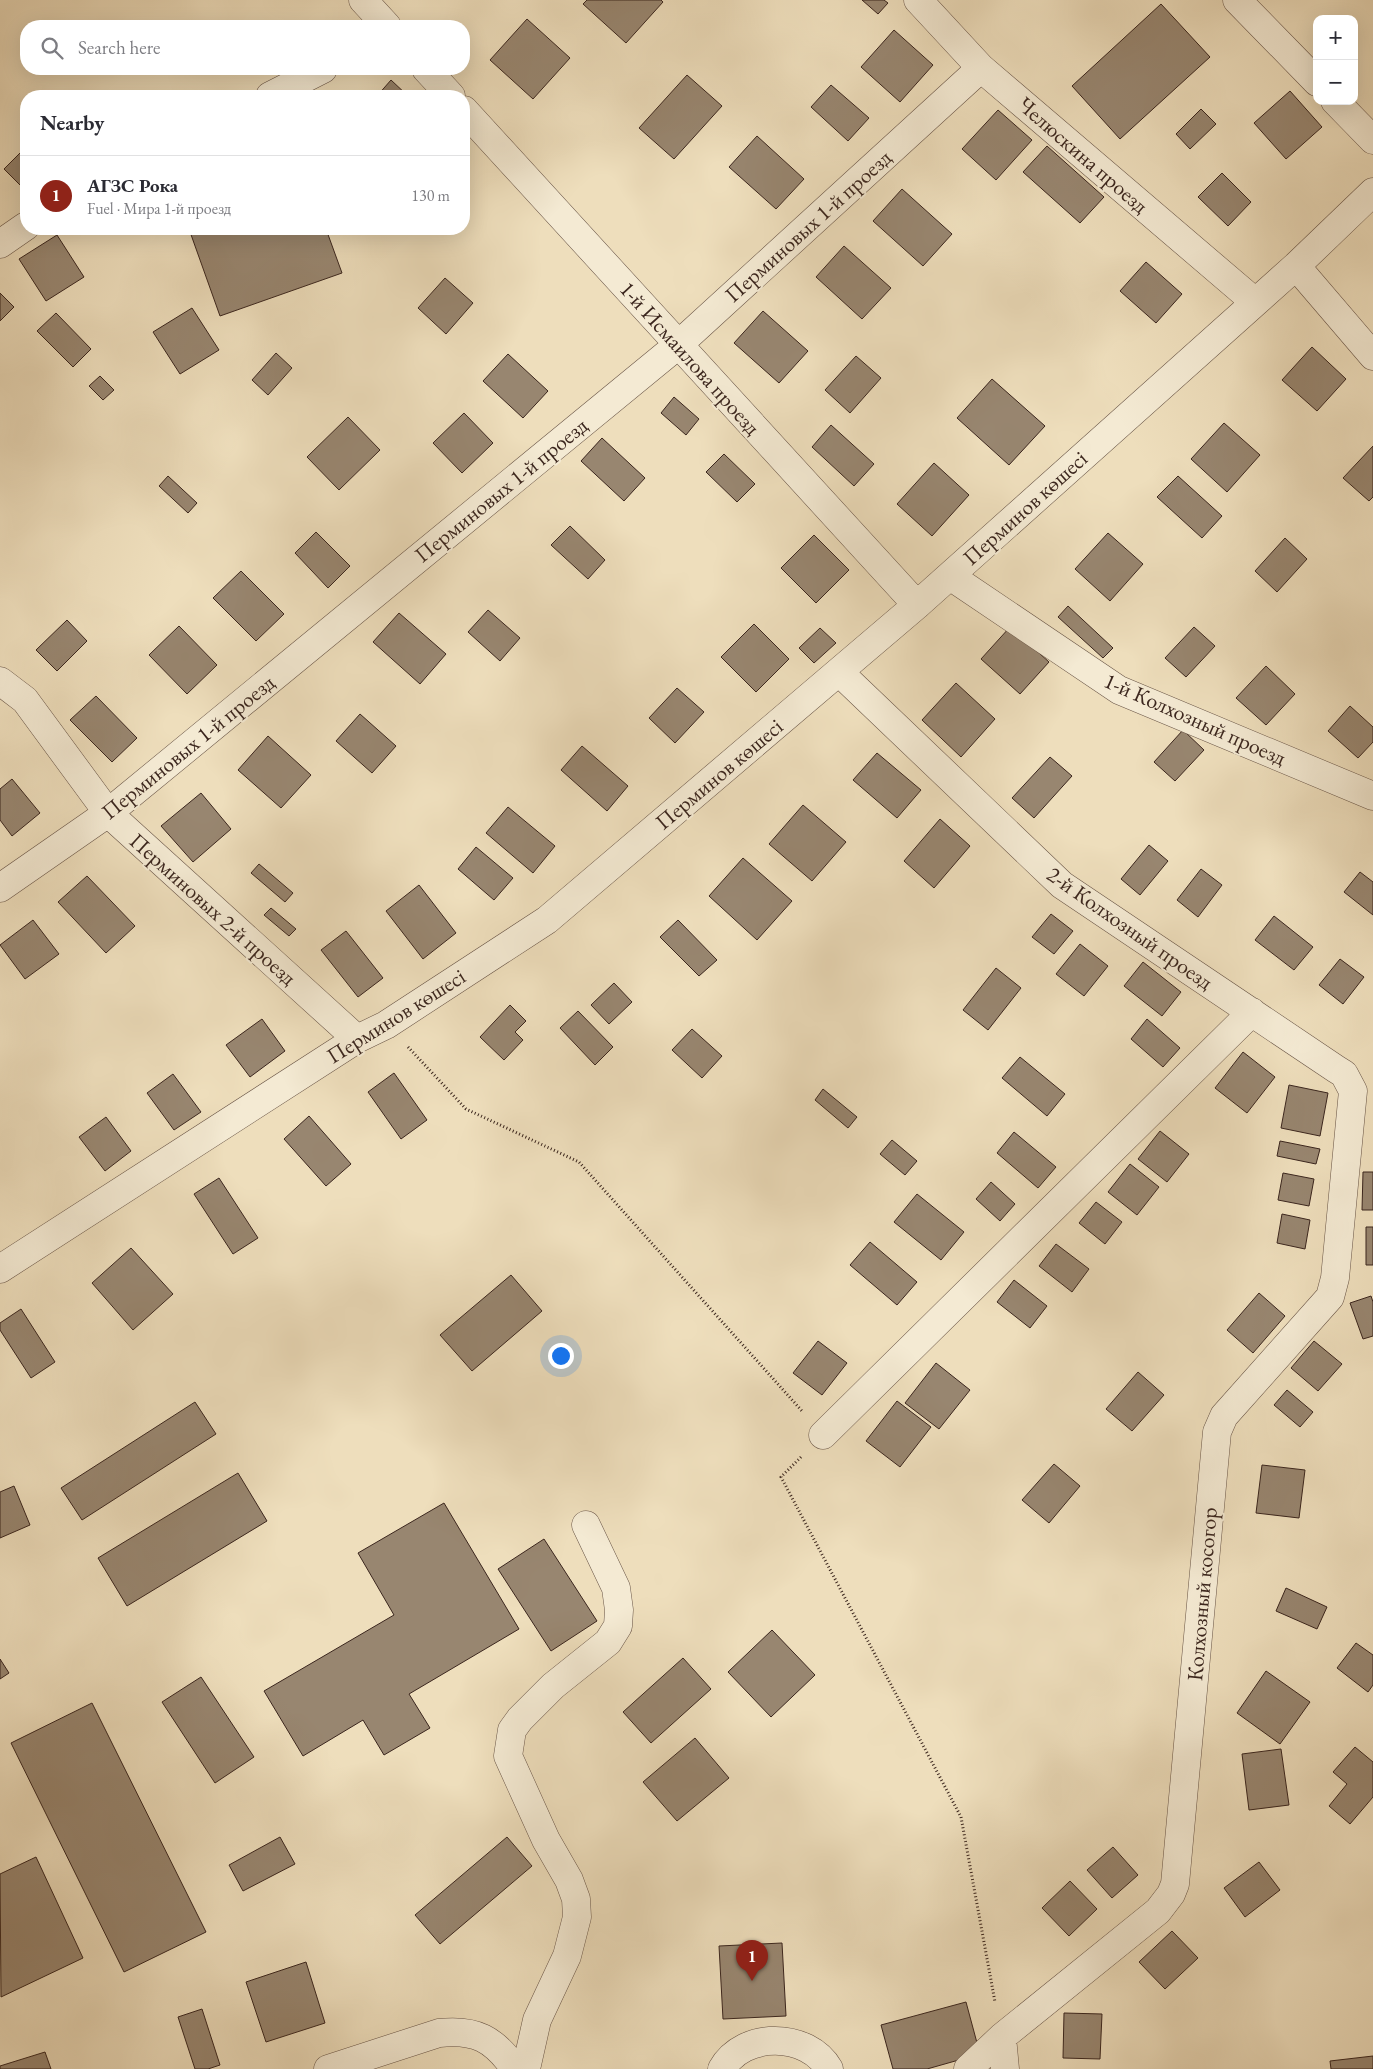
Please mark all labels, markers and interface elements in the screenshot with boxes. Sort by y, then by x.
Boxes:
map controls [1313,15,1358,105]
button: + [1313,15,1358,60]
search box [20,20,470,75]
icon: search [38,34,66,62]
text: Search here [78,35,160,60]
button: − [1313,60,1358,105]
street label: Челюскина проезд [1012,90,1154,220]
text: Nearby [40,109,104,136]
street label: Перминовых 1-й проезд [718,143,898,309]
text: АГЗС Рока [87,173,178,198]
text: 1 [52,185,60,206]
text: 130 m [411,185,450,206]
text: Fuel · Мира 1-й проезд [87,198,231,219]
street label: 1-й Исмаилова проезд [613,275,767,441]
street label: Перминовых 1-й проезд [408,411,594,569]
street label: Перминов көшесі [956,444,1094,572]
street label: 1-й Колхозный проезд [1099,666,1291,772]
street label: Перминовых 1-й проезд [95,668,281,826]
street label: Перминов көшесі [649,712,789,836]
street label: Перминовых 2-й проезд [123,826,303,992]
street label: 2-й Колхозный проезд [1041,860,1219,996]
street label: Перминов көшесі [321,962,471,1070]
your location [548,1343,574,1369]
street label: Колхозный косогор [1180,1506,1224,1682]
pin: 1 [736,1940,768,1981]

